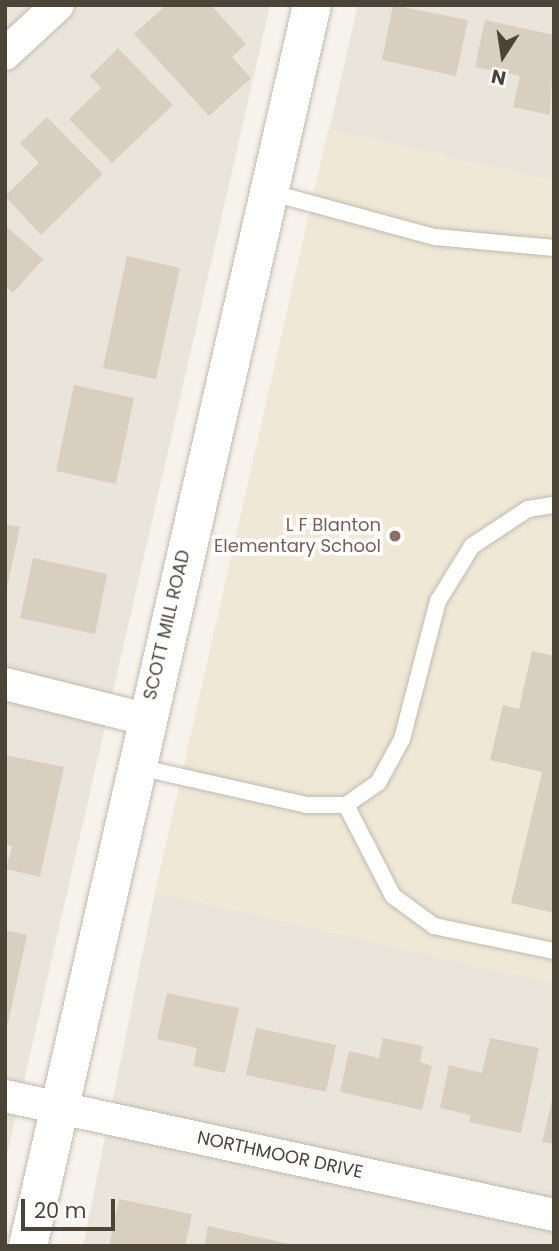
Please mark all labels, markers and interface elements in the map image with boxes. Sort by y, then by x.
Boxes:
north arrow [468,21,538,91]
text: N [489,62,508,92]
place label: L F Blanton Elementary School [214,515,381,558]
marker: L F Blanton Elementary School [387,528,403,544]
street label: SCOTT MILL ROAD [139,548,195,702]
street label: NORTHMOOR DRIVE [195,1127,365,1183]
scale bar [24,1184,119,1228]
text: 20 m [34,1196,87,1225]

